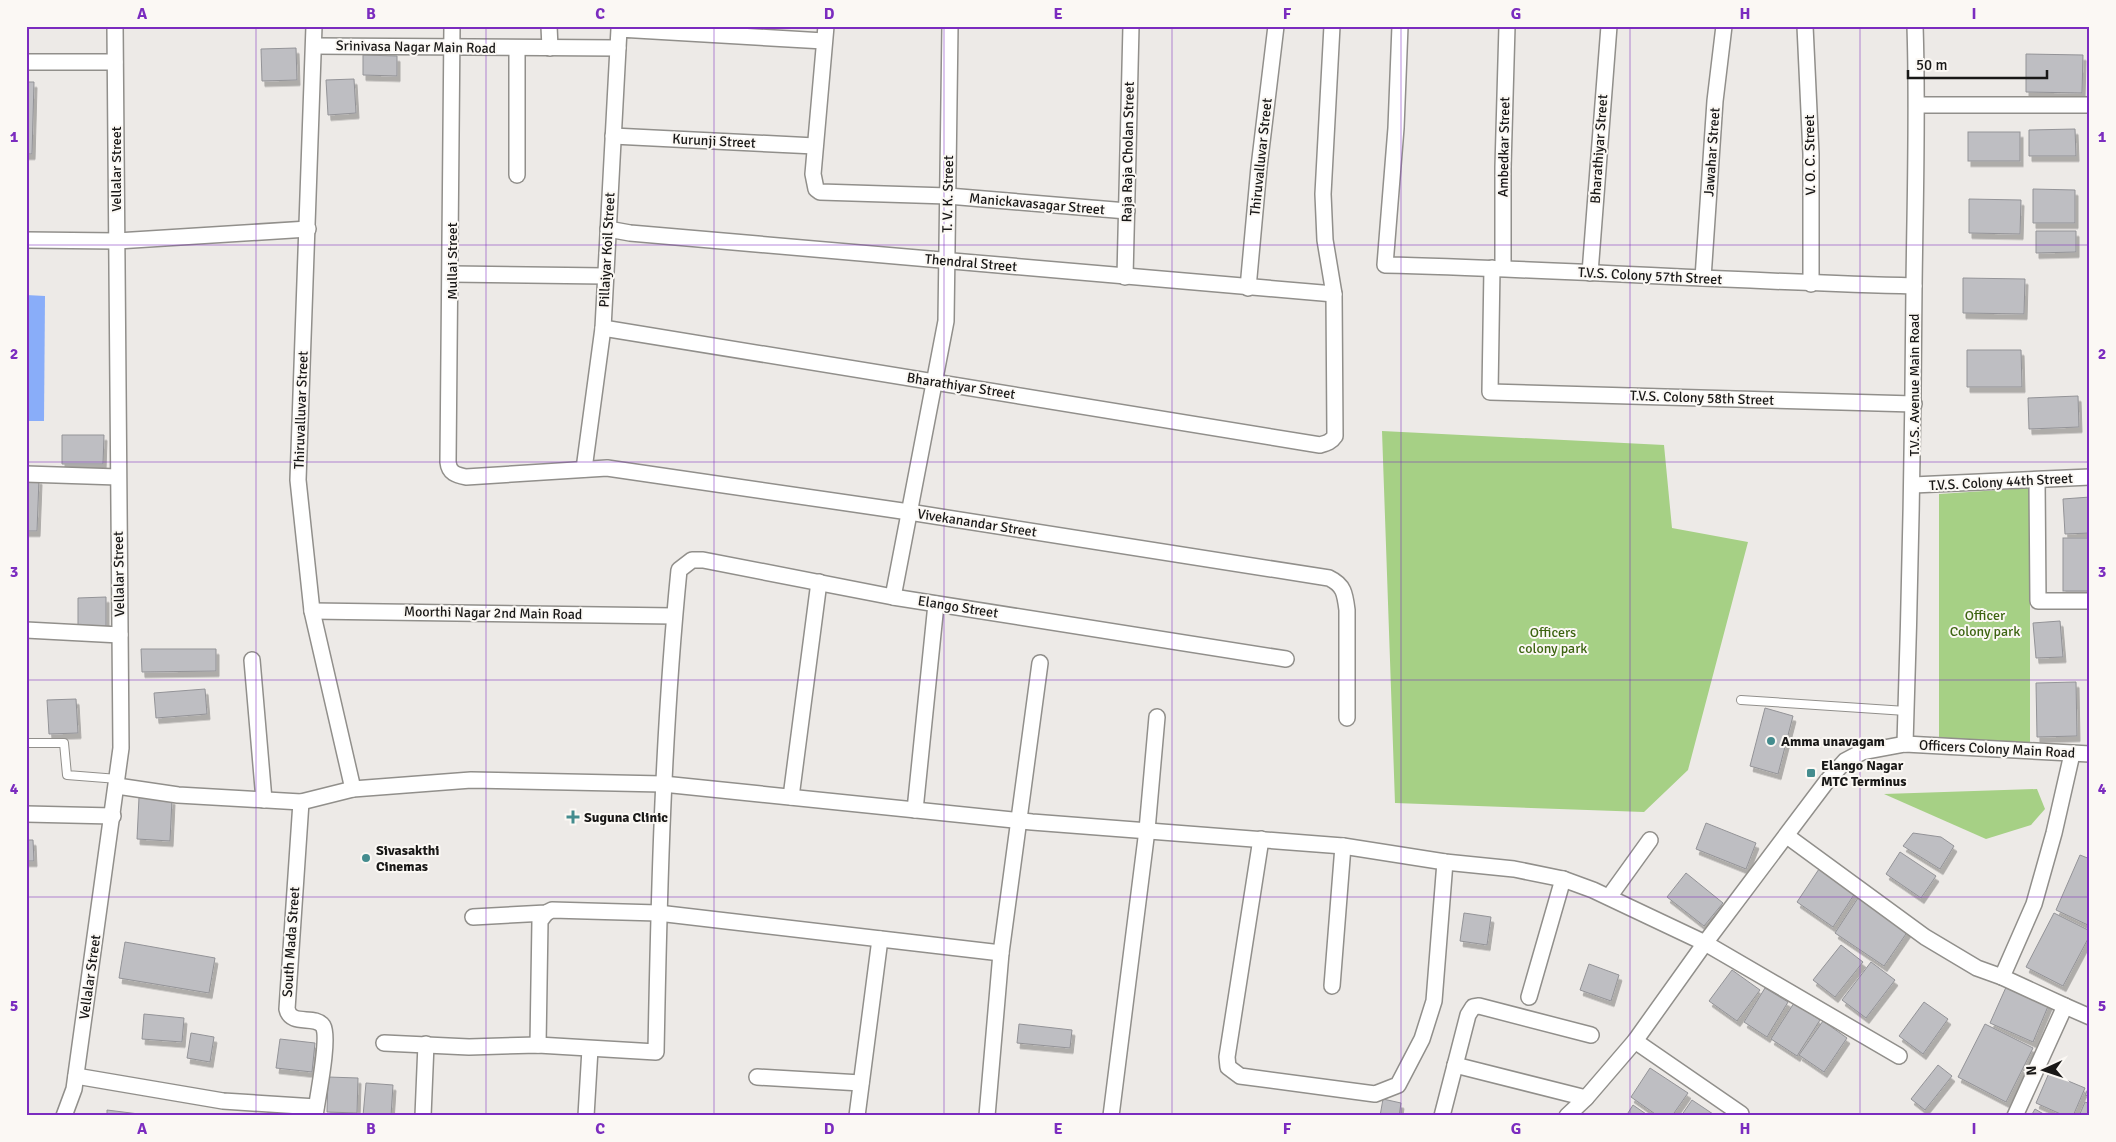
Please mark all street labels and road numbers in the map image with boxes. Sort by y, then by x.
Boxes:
street label: Srinivasa Nagar Main Road [336,37,496,57]
street label: Raja Raja Cholan Street [1118,81,1138,223]
street label: Bharathiyar Street [1587,94,1611,204]
street label: Thiruvalluvar Street [1246,97,1276,217]
street label: Ambedkar Street [1495,97,1513,197]
street label: Jawahar Street [1700,107,1724,197]
street label: V. O. C. Street [1801,114,1819,196]
street label: Vellalar Street [108,126,125,212]
street label: Kurunji Street [672,130,756,152]
street label: T. V. K. Street [939,155,957,233]
street label: Manickavasagar Street [968,190,1106,218]
street label: Pillaiyar Koil Street [595,192,619,308]
street label: Mullai Street [444,222,461,300]
street label: Thendral Street [924,251,1018,276]
street label: T.V.S. Colony 57th Street [1578,264,1723,288]
street label: T.V.S. Avenue Main Road [1906,314,1923,456]
street label: Thiruvalluvar Street [290,351,312,469]
street label: Bharathiyar Street [906,369,1017,403]
street label: T.V.S. Colony 58th Street [1630,387,1774,409]
street label: T.V.S. Colony 44th Street [1929,470,2074,494]
street label: Vivekanandar Street [916,505,1038,541]
street label: Vellalar Street [110,531,128,617]
street label: Elango Street [917,592,999,622]
street label: Moorthi Nagar 2nd Main Road [404,603,582,623]
street label: Officers Colony Main Road [1918,736,2076,762]
street label: South Mada Street [279,886,303,998]
street label: Vellalar Street [76,933,104,1021]

